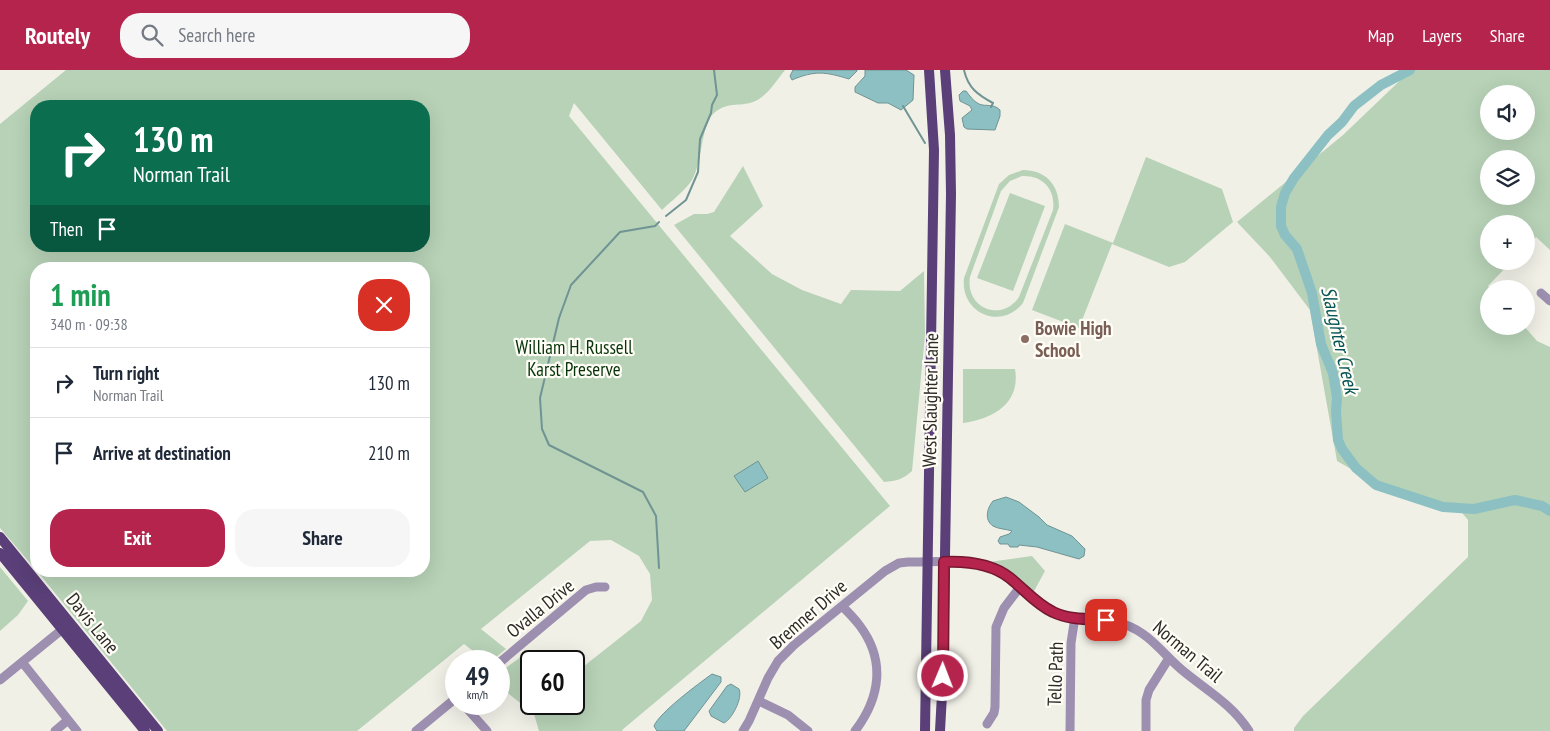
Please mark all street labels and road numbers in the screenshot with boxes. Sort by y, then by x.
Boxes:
street label: West Slaughter Lane [917,333,943,467]
street label: Ovalla Drive [501,573,579,643]
street label: Bremner Drive [765,574,852,654]
street label: Davis Lane [61,588,125,658]
street label: Norman Trail [1148,615,1228,687]
street label: Tello Path [1042,641,1068,707]

